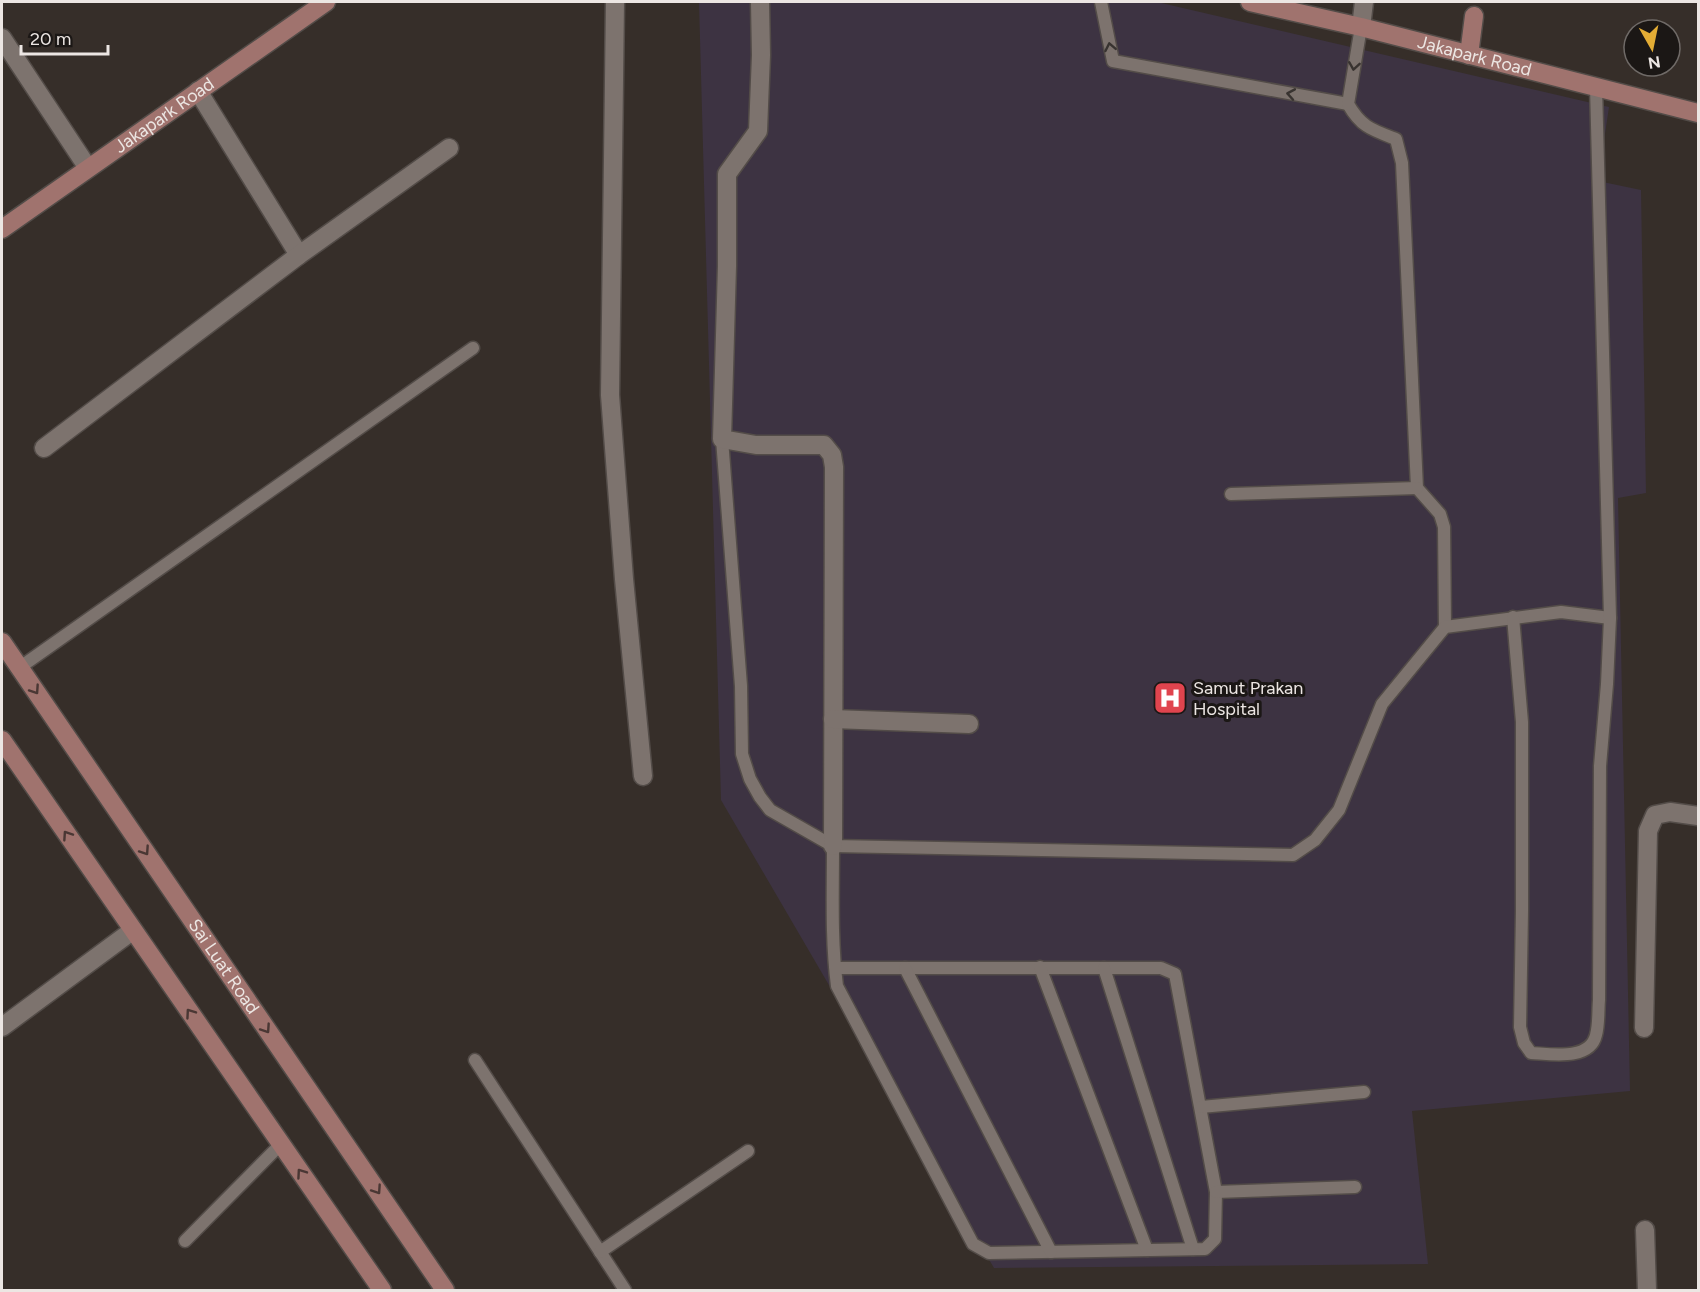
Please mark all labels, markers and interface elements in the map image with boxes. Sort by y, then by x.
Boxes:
scale bar [21,18,108,56]
north arrow [1622,18,1682,78]
text: 20 m [30,28,71,50]
street label: Jakapark Road [1415,31,1534,81]
one-way arrow [1104,43,1117,53]
text: N [1647,52,1662,73]
one-way arrow [1349,61,1361,70]
street label: Jakapark Road [110,73,218,158]
one-way arrow [1286,88,1295,100]
place label: Samut Prakan Hospital [1193,677,1303,720]
hospital icon: Samut Prakan Hospital [1152,680,1188,716]
one-way arrow [27,684,39,694]
one-way arrow [63,831,74,842]
one-way arrow [137,845,149,855]
street label: Sai Luat Road [184,915,264,1018]
one-way arrow [186,1009,197,1020]
one-way arrow [259,1023,270,1034]
one-way arrow [297,1169,308,1180]
one-way arrow [369,1184,381,1194]

